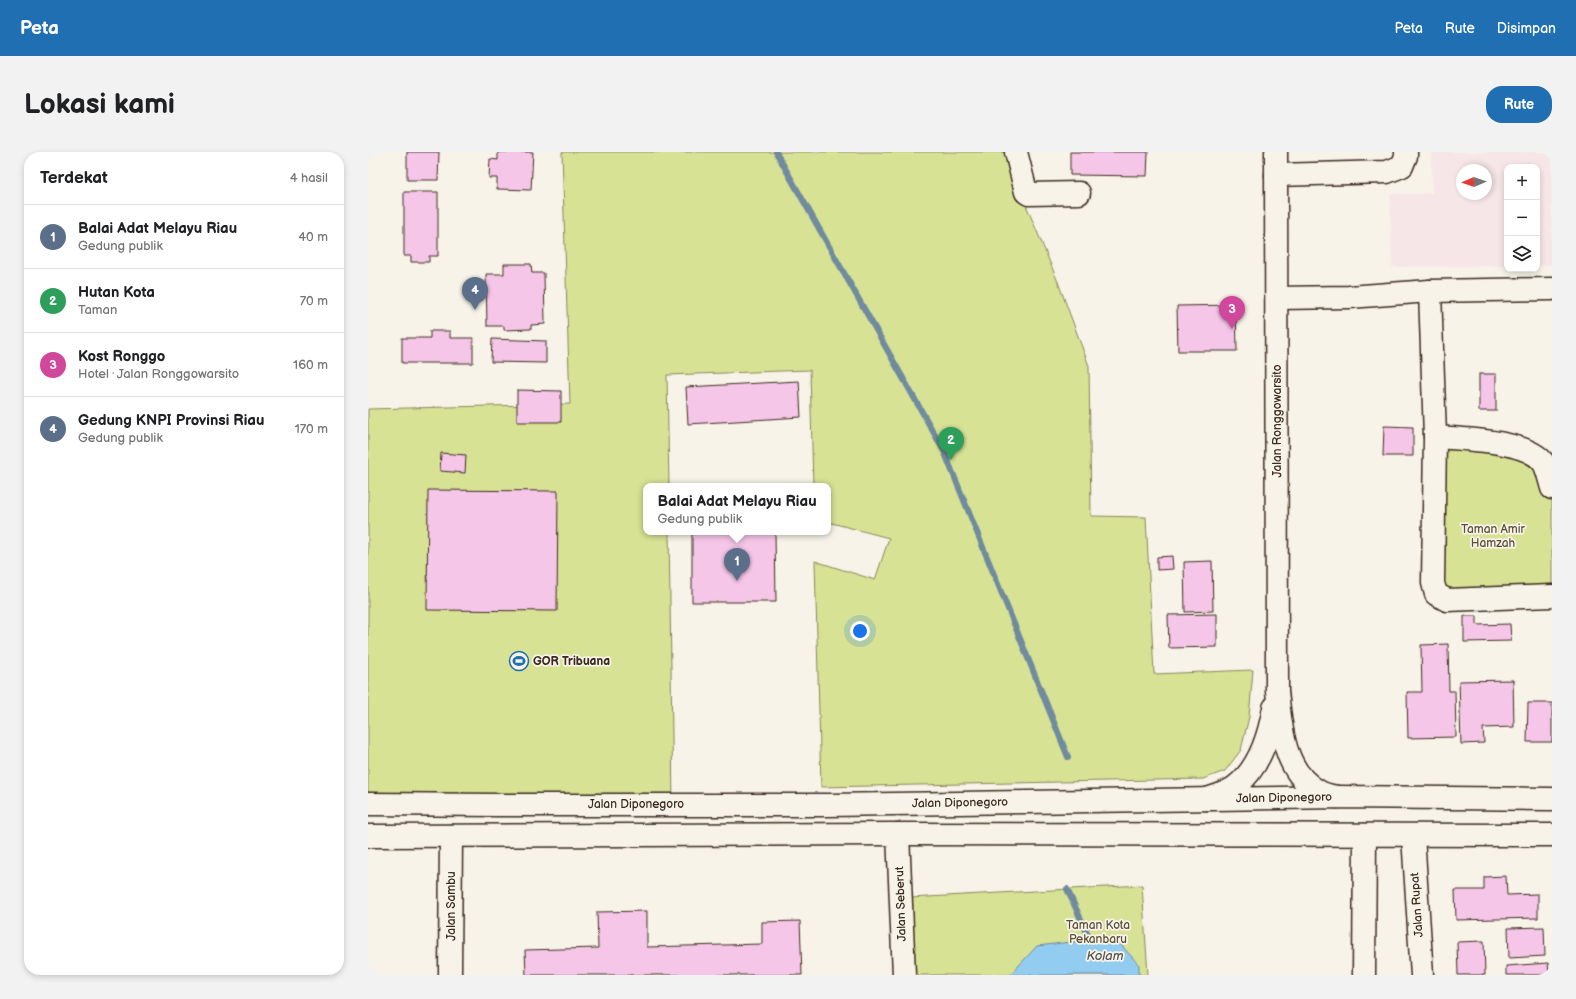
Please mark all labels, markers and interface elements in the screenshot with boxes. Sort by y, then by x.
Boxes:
text: Peta [20,17,59,40]
text: Peta [1394,20,1423,37]
text: Rute [1445,20,1475,37]
text: Disimpan [1497,20,1556,37]
button: Rute [1486,86,1552,123]
text: Lokasi kami [24,88,175,121]
north arrow [1456,164,1492,200]
map controls [1504,164,1540,272]
button: + [1504,164,1540,200]
text: Terdekat [40,168,108,188]
text: 4 hasil [290,170,328,186]
button: − [1504,200,1540,236]
text: Balai Adat Melayu Riau [78,219,237,238]
text: 1 [50,229,56,245]
text: 40 m [298,229,328,245]
button: layers [1504,236,1540,272]
text: Gedung publik [78,238,163,254]
pin: 4 [462,277,488,310]
text: Hutan Kota [78,283,155,302]
text: 2 [49,293,57,309]
text: 70 m [300,293,328,309]
pin: 3 [1219,296,1245,329]
text: Taman [78,302,117,318]
text: Kost Ronggo [78,347,165,366]
text: 3 [49,357,57,373]
text: 160 m [293,357,328,373]
street label: Jalan Ronggowarsito [1270,364,1285,477]
text: Hotel · Jalan Ronggowarsito [78,366,239,382]
text: Gedung KNPI Provinsi Riau [78,411,264,430]
text: 4 [49,421,57,437]
text: 170 m [295,421,328,437]
pin: 2 [938,427,964,460]
text: Gedung publik [78,430,163,446]
popup [643,483,831,535]
text: Balai Adat Melayu Riau [657,492,817,511]
text: Gedung publik [657,511,742,527]
park label: Taman Amir Hamzah [1461,522,1526,551]
pin: 1 [724,548,750,581]
your location [850,621,870,641]
sports icon: GOR Tribuana [508,650,530,672]
place label: GOR Tribuana [533,654,610,669]
street label: Jalan Diponegoro [1236,790,1332,806]
street label: Jalan Diponegoro [912,795,1008,811]
street label: Jalan Diponegoro [588,797,684,812]
street label: Jalan Seberut [892,866,910,942]
street label: Jalan Sambu [444,871,459,941]
street label: Jalan Rupat [1407,872,1427,938]
park label: Taman Kota Pekanbaru [1066,918,1130,947]
water label: Kolam [1087,948,1124,964]

